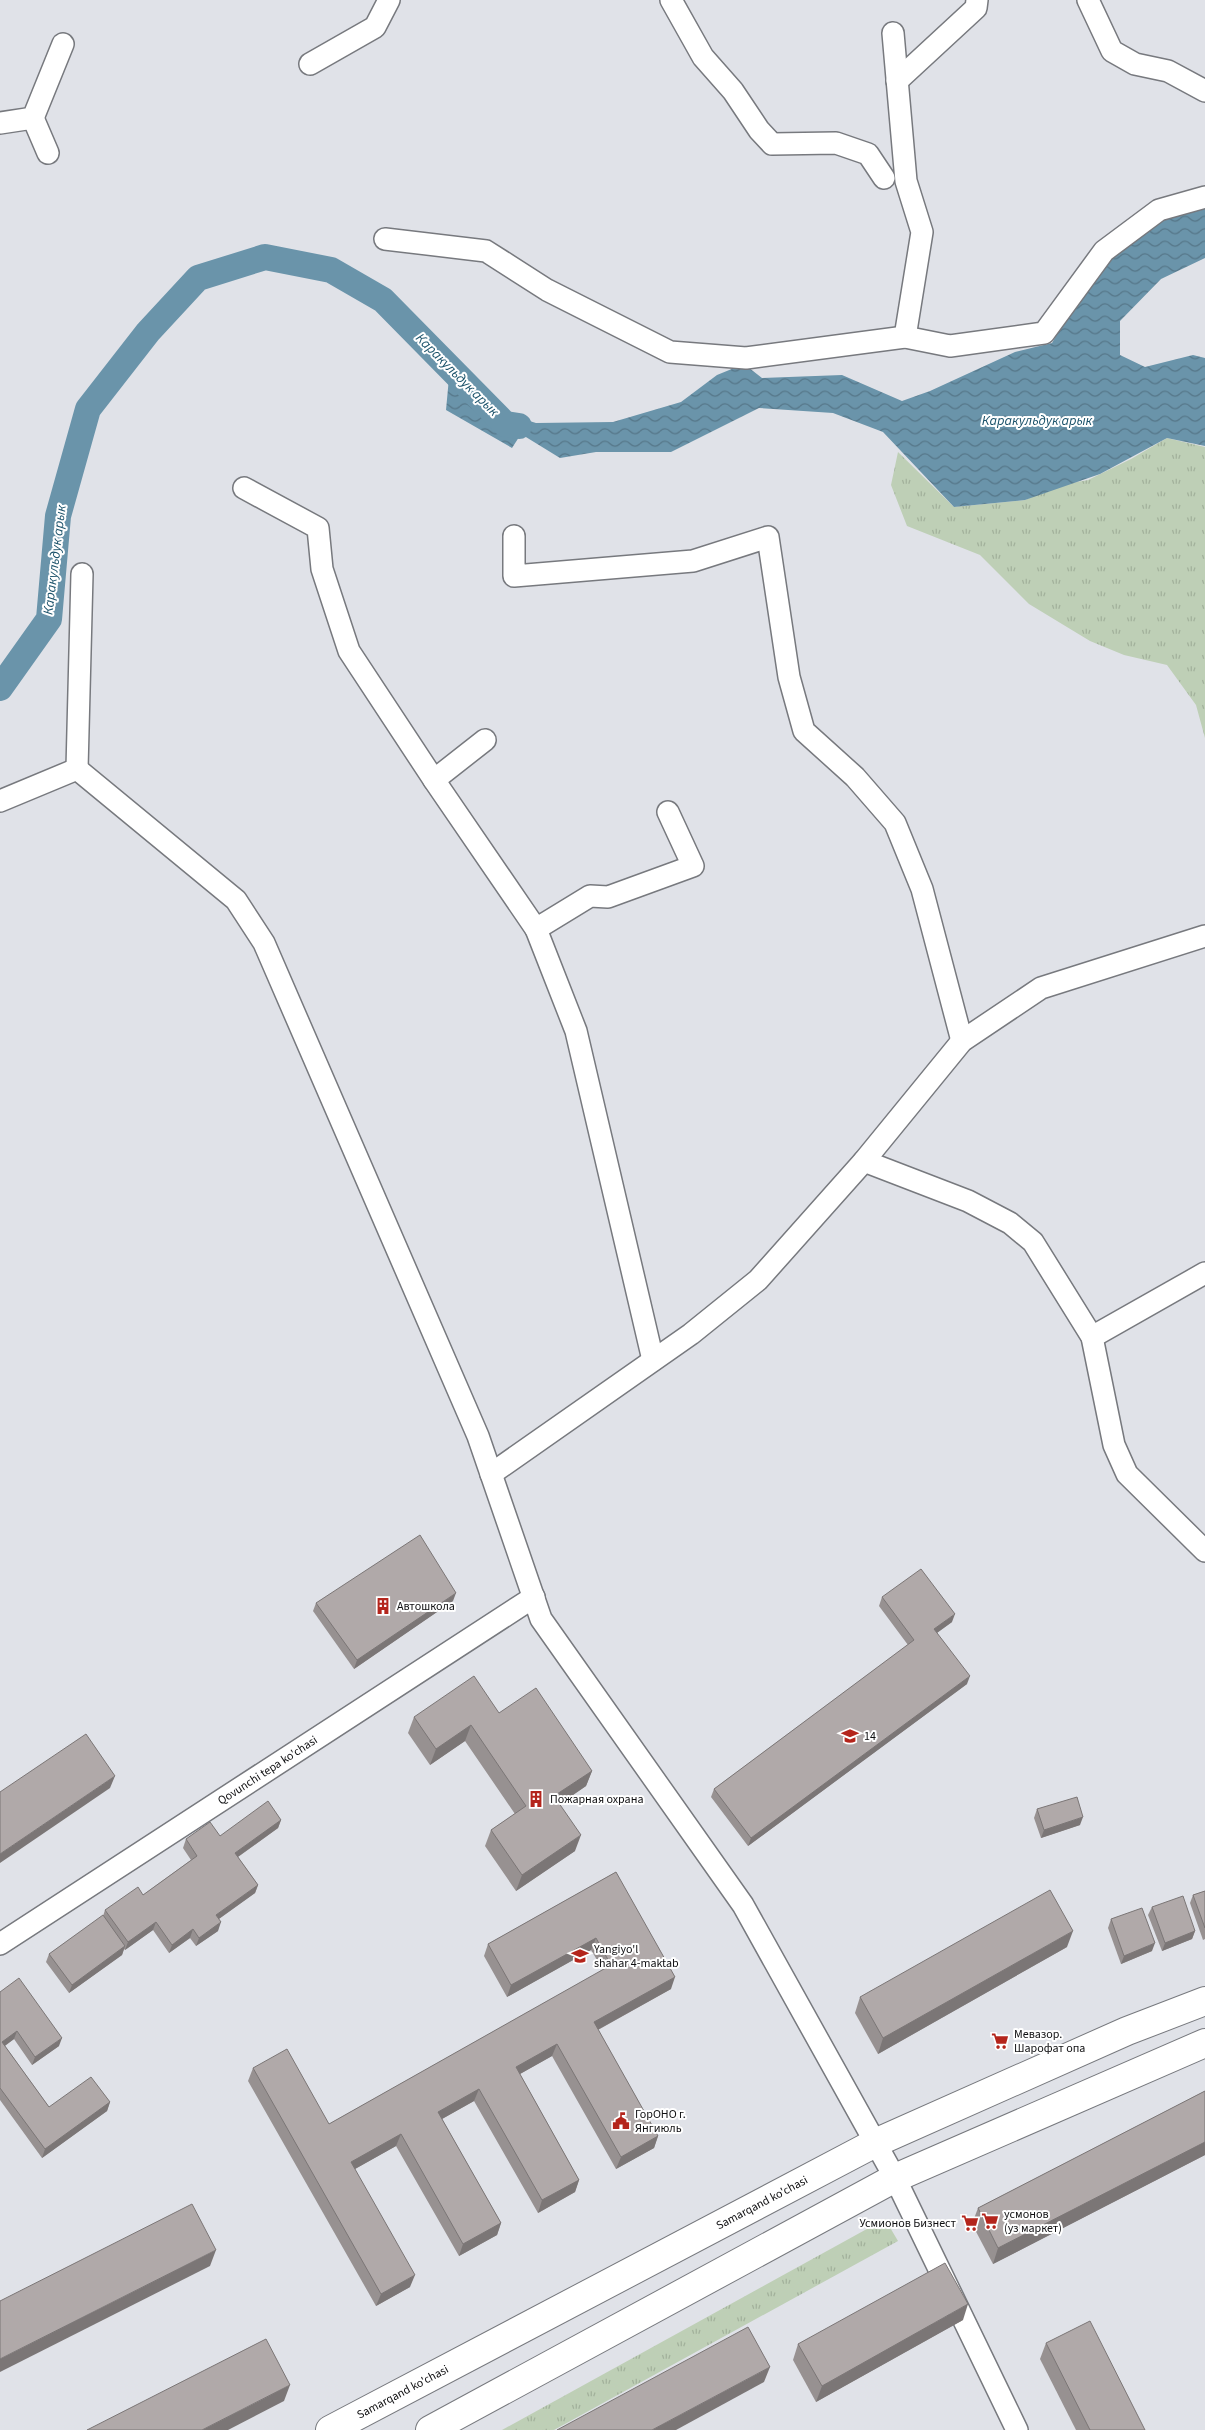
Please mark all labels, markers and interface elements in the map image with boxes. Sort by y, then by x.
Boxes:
water label: Каракульдук арык [411,329,503,421]
water label: Каракульдук арык [982,411,1093,431]
water label: Каракульдук арык [38,504,72,616]
building icon: Автошкола [373,1596,393,1616]
place label: Автошкола [397,1598,455,1615]
school or university icon: 14 [840,1726,860,1746]
place label: 14 [864,1728,876,1745]
street label: Qovunchi tepa ko'chasi [214,1731,321,1809]
building icon: Пожарная охрана [526,1789,546,1809]
place label: Пожарная охрана [550,1791,643,1808]
place label: Yangiyo'l shahar 4-maktab [593,1941,679,1972]
school or university icon: Yangiyo'l shahar 4-maktab [570,1946,590,1966]
place label: Мевазор. Шарофат опа [1014,2026,1085,2057]
supermarket icon: Мевазор. Шарофат опа [990,2031,1010,2051]
place label: ГорОНО г. Янгиюль [635,2106,686,2137]
public building icon: ГорОНО г. Янгиюль [611,2111,631,2131]
street label: Samarqand ko'chasi [713,2171,811,2234]
place label: усмонов (уз маркет) [1004,2206,1062,2237]
supermarket icon: усмонов (уз маркет) [980,2211,1000,2231]
supermarket icon: Усмионов Бизнест [960,2213,980,2233]
place label: Усмионов Бизнест [859,2215,956,2232]
street label: Samarqand ko'chasi [354,2361,451,2423]

